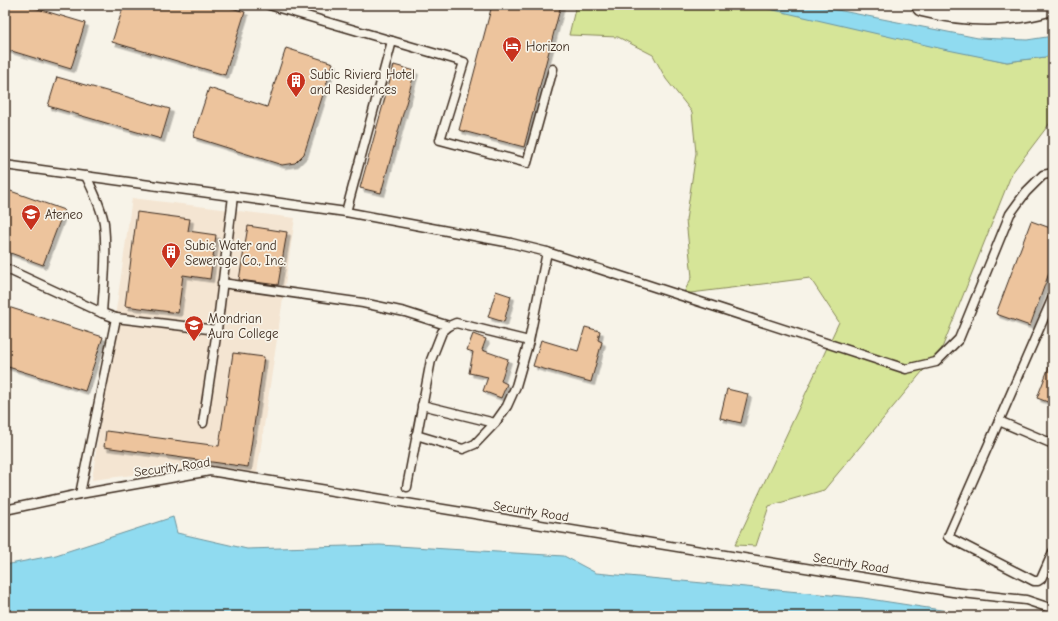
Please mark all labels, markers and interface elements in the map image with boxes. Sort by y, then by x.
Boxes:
hotel icon: Horizon [501,35,523,63]
place label: Horizon [526,39,570,54]
place label: Subic Riviera Hotel and Residences [310,67,415,97]
building icon: Subic Riviera Hotel and Residences [285,70,307,98]
school or university icon: Ateneo [20,203,42,231]
place label: Ateneo [45,207,83,222]
place label: Subic Water and Sewerage Co., Inc. [185,238,286,268]
building icon: Subic Water and Sewerage Co., Inc. [160,241,182,269]
place label: Mondrian Aura College [208,311,279,341]
school or university icon: Mondrian Aura College [183,314,205,342]
street label: Security Road [133,454,211,480]
street label: Security Road [492,498,570,524]
street label: Security Road [812,550,890,576]

